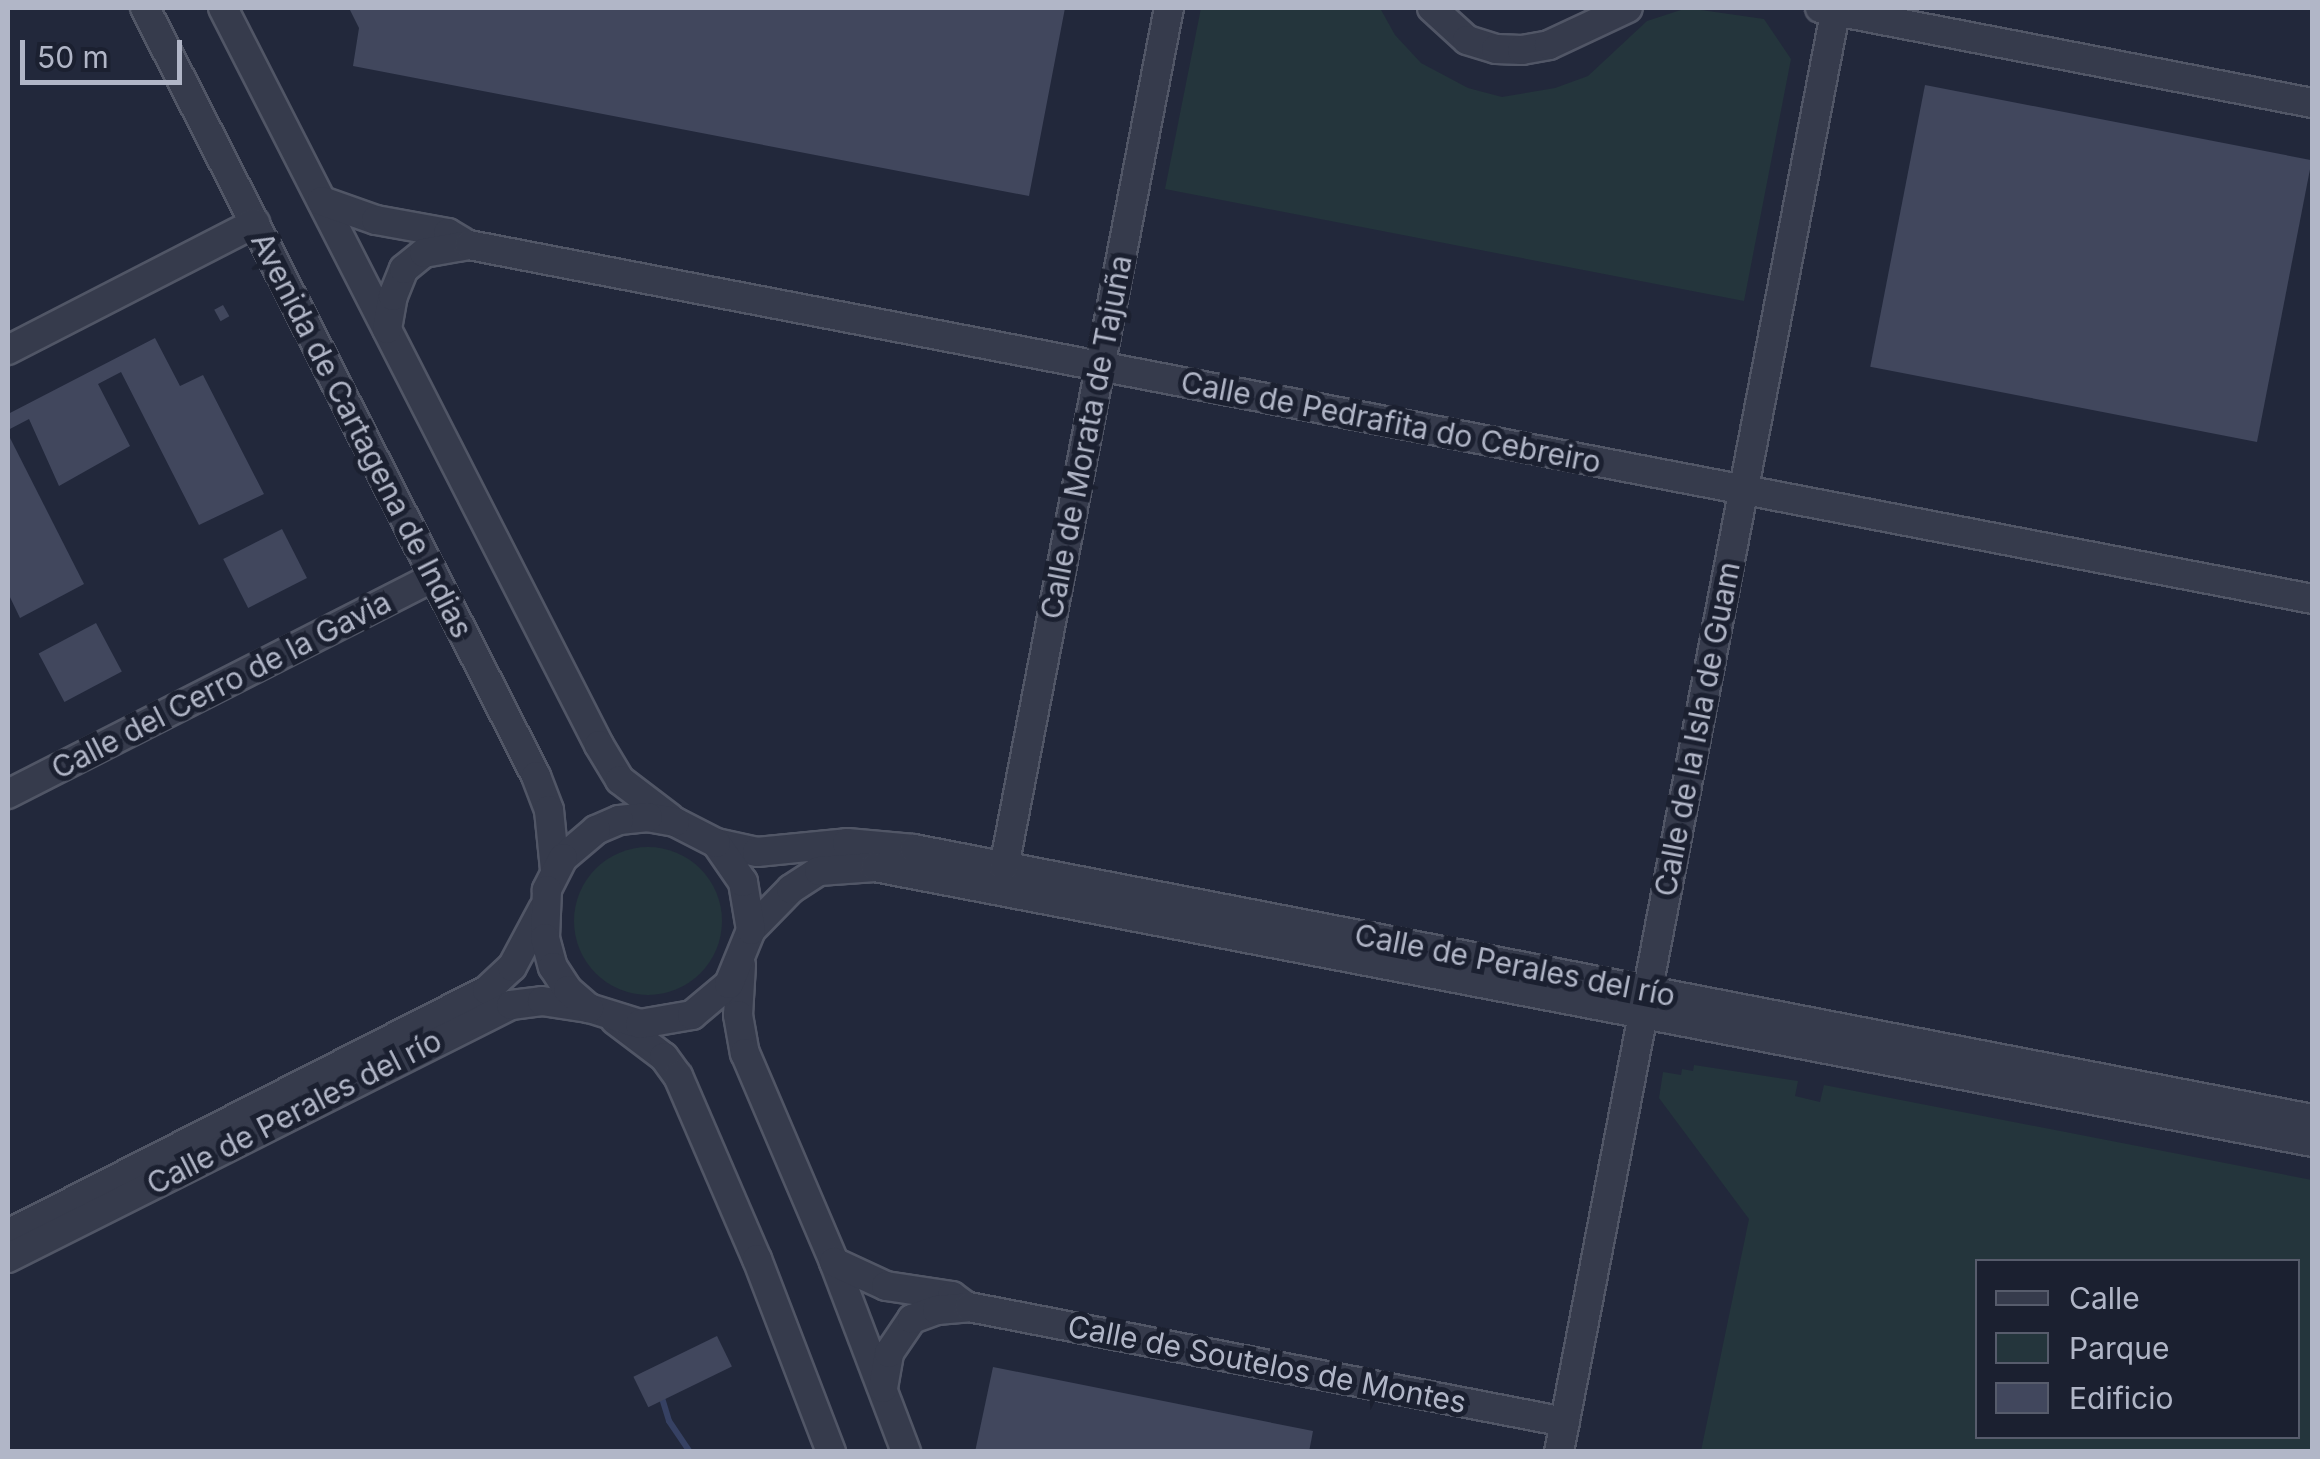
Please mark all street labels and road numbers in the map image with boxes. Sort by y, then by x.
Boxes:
street label: Avenida de Cartagena de Indias [244,226,480,644]
street label: Calle de Morata de Tajuña [1033,252,1139,622]
street label: Calle de Pedrafita do Cebreiro [1178,364,1604,480]
street label: Calle de la Isla de Guam [1647,559,1747,899]
street label: Calle del Cerro de la Gavia [45,584,397,786]
street label: Calle de Perales del río [1352,916,1678,1014]
street label: Calle de Perales del río [141,1022,447,1202]
street label: Calle de Soutelos de Montes [1065,1308,1469,1420]

